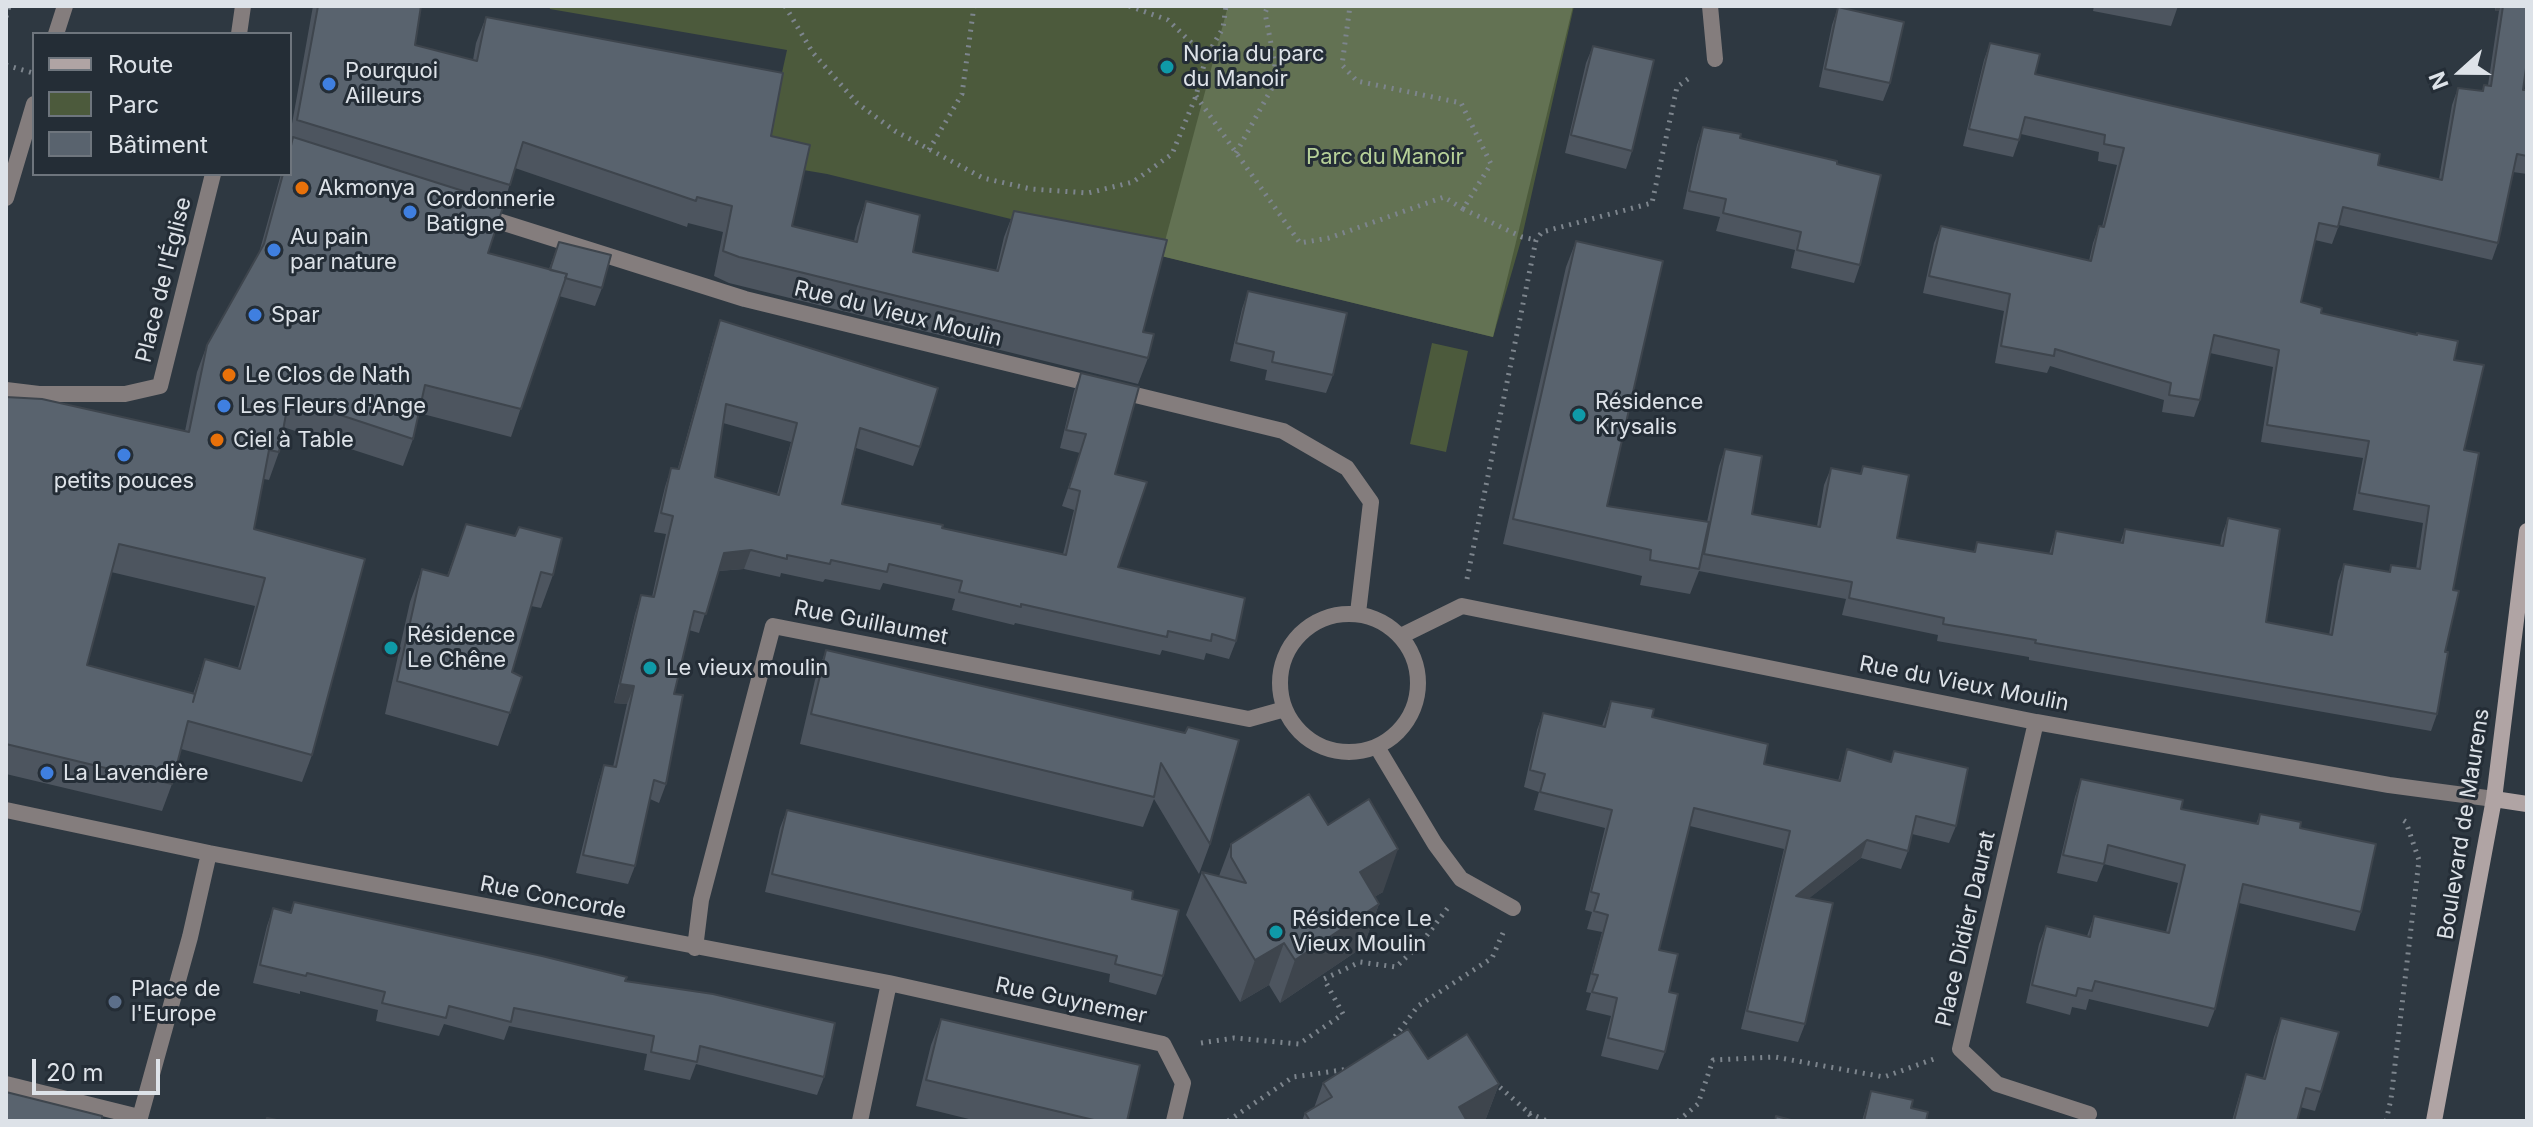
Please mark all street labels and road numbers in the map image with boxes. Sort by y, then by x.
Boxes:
street label: Place de l'Église [131,195,197,365]
street label: Rue du Vieux Moulin [791,275,1005,353]
street label: Rue Guillaumet [792,595,950,651]
street label: Rue du Vieux Moulin [1857,651,2071,717]
street label: Boulevard de Maurens [2433,707,2495,941]
street label: Place Didier Daurat [1931,829,2001,1029]
street label: Rue Concorde [478,871,628,925]
street label: Rue Guynemer [993,972,1149,1030]

